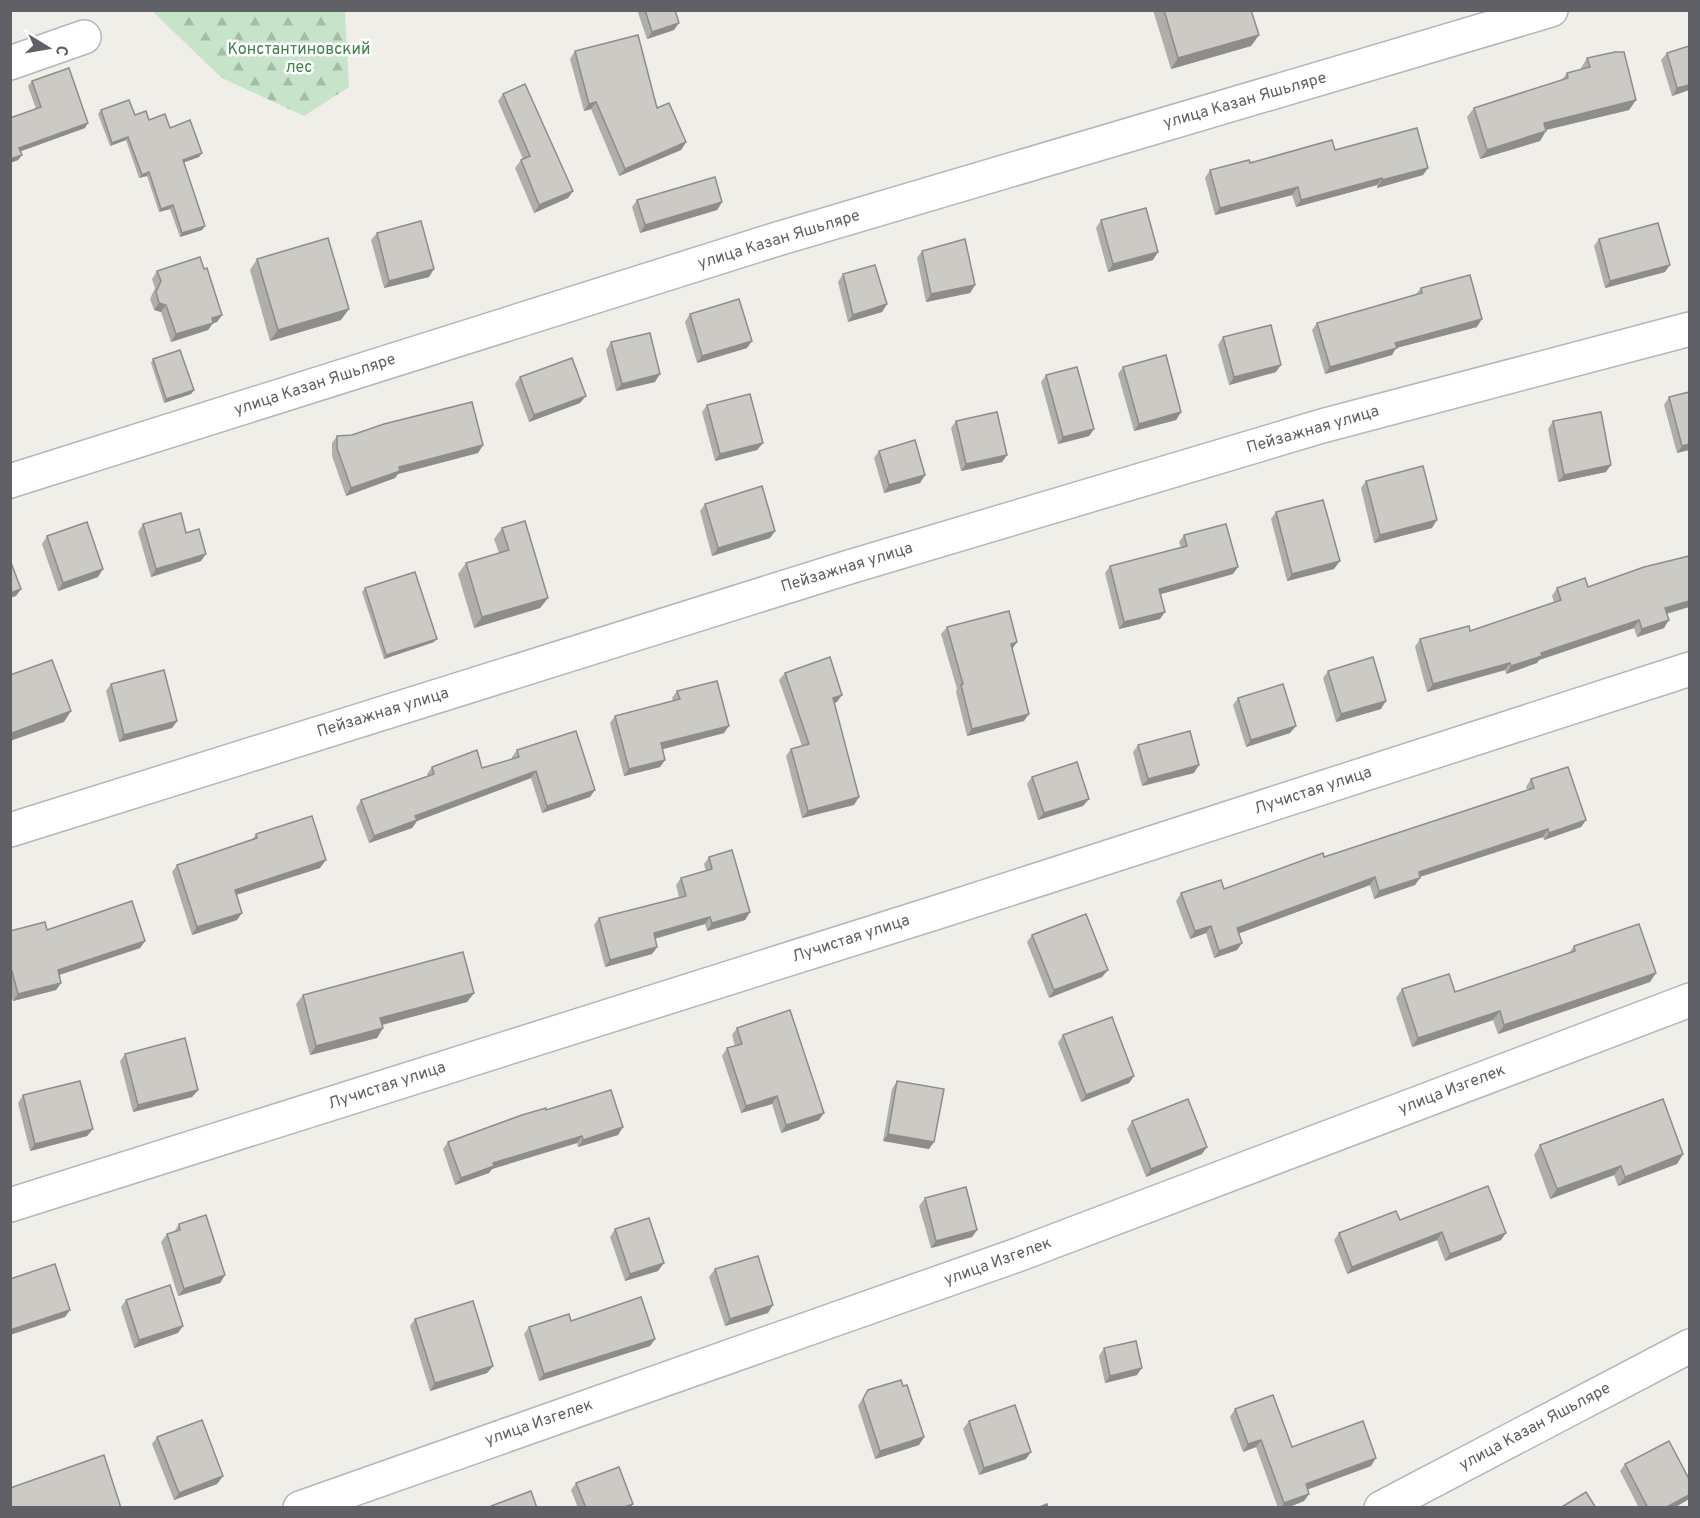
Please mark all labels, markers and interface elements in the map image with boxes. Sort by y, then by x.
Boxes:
north arrow [18,18,78,78]
park label: Константиновский лес [228,40,370,78]
text: С [50,44,72,57]
street label: улица Казан Яшьляре [1161,68,1329,134]
street label: улица Казан Яшьляре [695,206,863,274]
street label: улица Казан Яшьляре [232,349,398,421]
street label: Пейзажная улица [1244,402,1382,458]
street label: Пейзажная улица [779,538,915,598]
street label: Пейзажная улица [315,683,451,743]
street label: Лучистая улица [1252,763,1374,819]
street label: Лучистая улица [790,911,912,967]
street label: Лучистая улица [326,1058,448,1114]
street label: улица Изгелек [1396,1060,1508,1120]
street label: улица Изгелек [942,1233,1054,1291]
street label: улица Казан Яшьляре [1456,1379,1614,1475]
street label: улица Изгелек [482,1395,596,1451]

